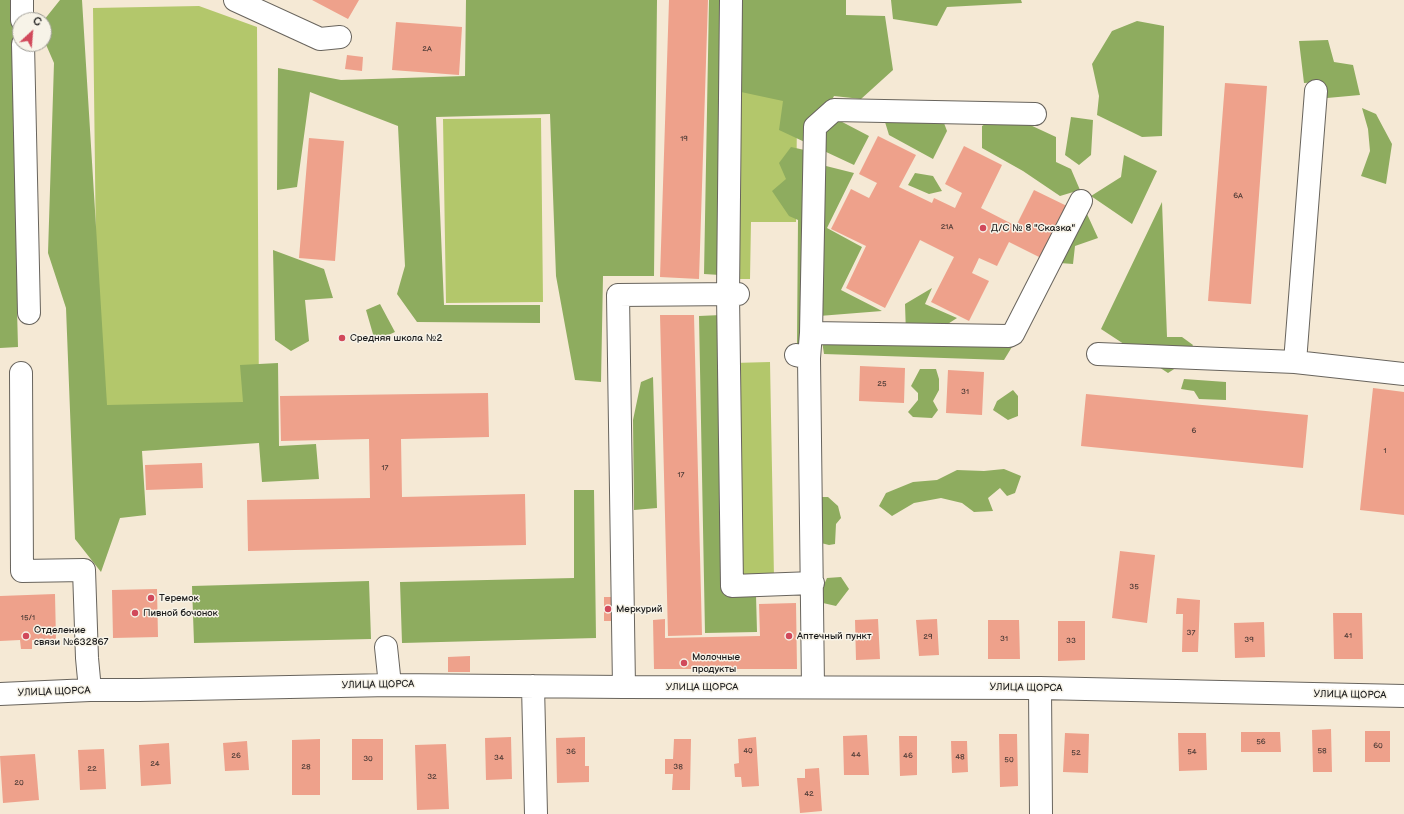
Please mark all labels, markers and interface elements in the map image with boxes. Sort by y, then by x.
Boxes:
north arrow [12,12,52,52]
text: С [31,14,43,29]
house number: 2А [422,44,432,54]
house number: 19 [680,134,688,144]
house number: 6А [1233,191,1243,201]
house number: 21А [941,222,953,232]
place label: Д/С № 8 "Сказка" [991,222,1075,234]
marker: Д/С № 8 "Сказка" [978,223,988,233]
place label: Средняя школа №2 [350,332,442,344]
marker: Средняя школа №2 [337,333,347,343]
house number: 25 [877,379,887,389]
house number: 31 [961,387,969,397]
house number: 6 [1192,426,1196,436]
house number: 1 [1383,446,1387,456]
house number: 17 [381,463,389,473]
house number: 17 [677,470,685,480]
house number: 35 [1129,582,1139,592]
place label: Теремок [159,592,199,604]
marker: Теремок [146,593,156,603]
place label: Меркурий [616,603,662,615]
marker: Меркурий [603,604,613,614]
place label: Пивной бочонок [143,607,218,619]
marker: Пивной бочонок [130,608,140,618]
house number: 15/1 [21,613,35,623]
place label: Отделение связи №632867 [34,624,109,648]
house number: 37 [1187,628,1195,638]
place label: Аптечный пункт [797,630,872,642]
marker: Отделение связи №632867 [21,631,31,641]
marker: Аптечный пункт [784,631,794,641]
house number: 41 [1344,631,1352,641]
house number: 29 [923,632,933,642]
house number: 31 [1000,634,1008,644]
house number: 39 [1244,635,1254,645]
house number: 33 [1066,636,1076,646]
place label: Молочные продукты [692,651,740,674]
marker: Молочные продукты [679,658,689,668]
street label: УЛИЦА ЩОРСА [342,678,414,692]
street label: УЛИЦА ЩОРСА [666,681,738,693]
street label: УЛИЦА ЩОРСА [990,681,1062,695]
street label: УЛИЦА ЩОРСА [17,685,91,699]
street label: УЛИЦА ЩОРСА [1314,688,1386,702]
house number: 56 [1256,737,1266,747]
house number: 60 [1373,741,1383,751]
house number: 40 [743,746,753,756]
house number: 58 [1317,746,1327,756]
house number: 36 [566,747,576,757]
house number: 54 [1187,747,1197,757]
house number: 52 [1071,748,1081,758]
house number: 44 [851,750,861,760]
house number: 26 [231,751,241,761]
house number: 46 [903,751,913,761]
house number: 48 [955,752,965,762]
house number: 34 [494,753,504,763]
house number: 30 [363,754,373,764]
house number: 50 [1004,755,1014,765]
house number: 24 [150,759,160,769]
house number: 28 [301,762,311,772]
house number: 38 [673,762,683,772]
house number: 22 [87,764,97,774]
house number: 32 [427,772,437,782]
house number: 20 [14,778,24,788]
house number: 42 [804,789,814,799]

